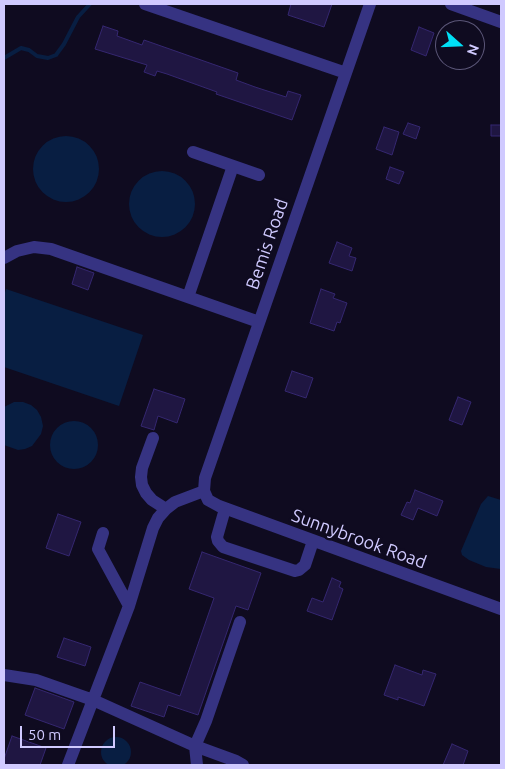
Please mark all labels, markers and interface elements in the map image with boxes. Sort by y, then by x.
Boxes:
north arrow [435,20,485,70]
text: N [464,42,482,57]
street label: Bemis Road [241,196,293,292]
street label: Sunnybrook Road [289,505,429,573]
scale bar [22,716,118,748]
text: 50 m [28,726,61,743]

